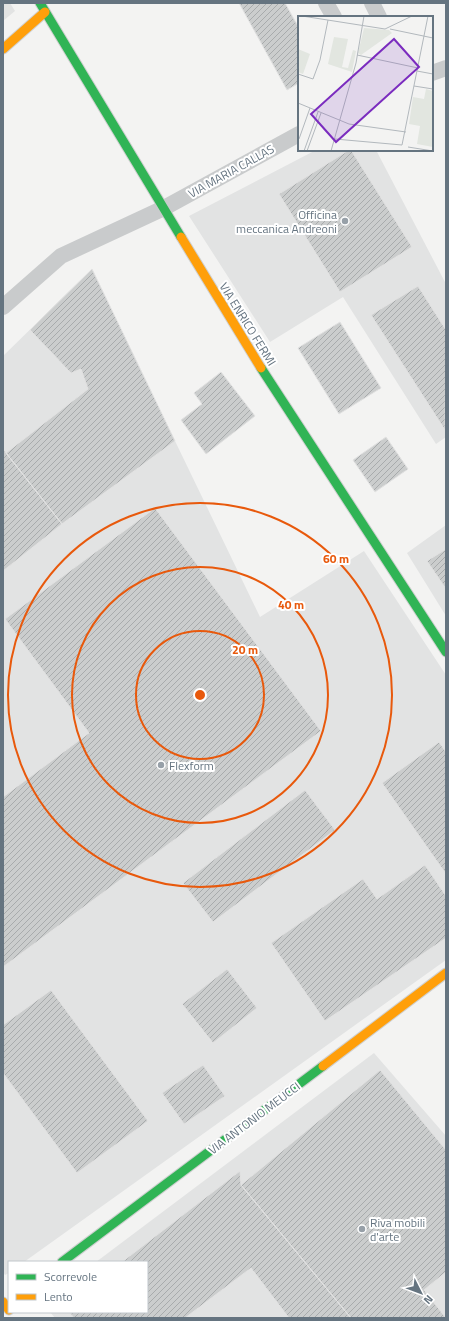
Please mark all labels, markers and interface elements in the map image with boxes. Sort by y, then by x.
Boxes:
inset map [298,16,433,151]
street label: VIA MARIA CALLAS [184,139,278,203]
place label: Officina meccanica Andreoni [236,205,337,238]
marker: Officina meccanica Andreoni [340,216,350,226]
street label: VIA ENRICO FERMI [215,279,281,369]
text: 60 m [323,549,349,568]
text: 40 m [278,595,304,614]
text: 20 m [232,640,258,659]
centre of rings [193,688,207,702]
place label: Flexform [169,756,214,775]
marker: Flexform [156,760,166,770]
street label: VIA ANTONIO MEUCCI [204,1077,304,1159]
place label: Riva mobili d'arte [370,1213,425,1246]
marker: Riva mobili d'arte [357,1224,367,1234]
legend [8,1261,148,1313]
text: Scorrevole [44,1267,97,1286]
north arrow [401,1273,441,1313]
text: Lento [44,1287,73,1306]
text: N [420,1292,437,1308]

